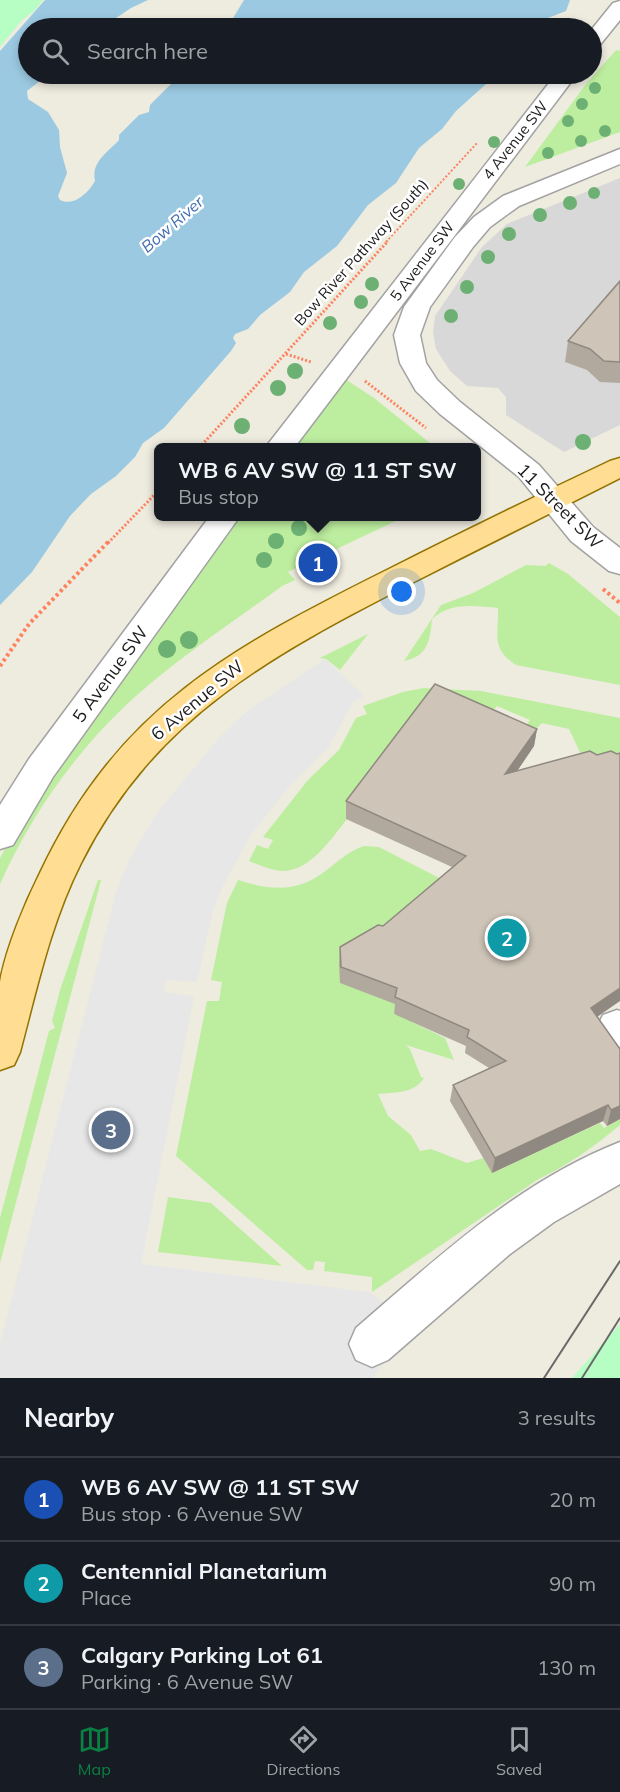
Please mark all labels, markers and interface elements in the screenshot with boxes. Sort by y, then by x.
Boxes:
search box [18,18,602,84]
icon: search [39,35,72,68]
text: Search here [87,37,208,65]
street label: 4 Avenue SW [478,96,552,183]
street label: Bow River Pathway (South) [290,175,432,329]
water label: Bow River [137,191,208,256]
street label: 5 Avenue SW [386,217,458,305]
popup [154,443,481,521]
text: WB 6 AV SW @ 11 ST SW [178,456,457,484]
street label: 11 Street SW [512,458,608,554]
text: Bus stop [178,484,259,509]
pin: 1 [298,540,338,586]
your location [387,577,416,606]
street label: 5 Avenue SW [67,621,153,727]
street label: 6 Avenue SW [146,655,248,745]
pin: 2 [488,916,526,960]
pin: 3 [92,1108,130,1152]
text: Nearby [24,1401,114,1434]
text: 3 results [518,1405,596,1430]
text: WB 6 AV SW @ 11 ST SW [81,1473,360,1501]
text: 1 [38,1487,50,1512]
text: 20 m [549,1487,596,1512]
text: Bus stop · 6 Avenue SW [81,1501,303,1526]
text: Centennial Planetarium [81,1557,327,1585]
text: 2 [38,1571,50,1596]
text: 90 m [549,1571,596,1596]
text: Place [81,1585,131,1610]
text: Calgary Parking Lot 61 [81,1641,323,1669]
text: 3 [38,1655,50,1680]
text: 130 m [537,1655,596,1680]
text: Parking · 6 Avenue SW [81,1669,293,1694]
tab: Map [78,1723,111,1779]
tab: Directions [266,1723,340,1779]
tab: Saved [496,1723,542,1779]

